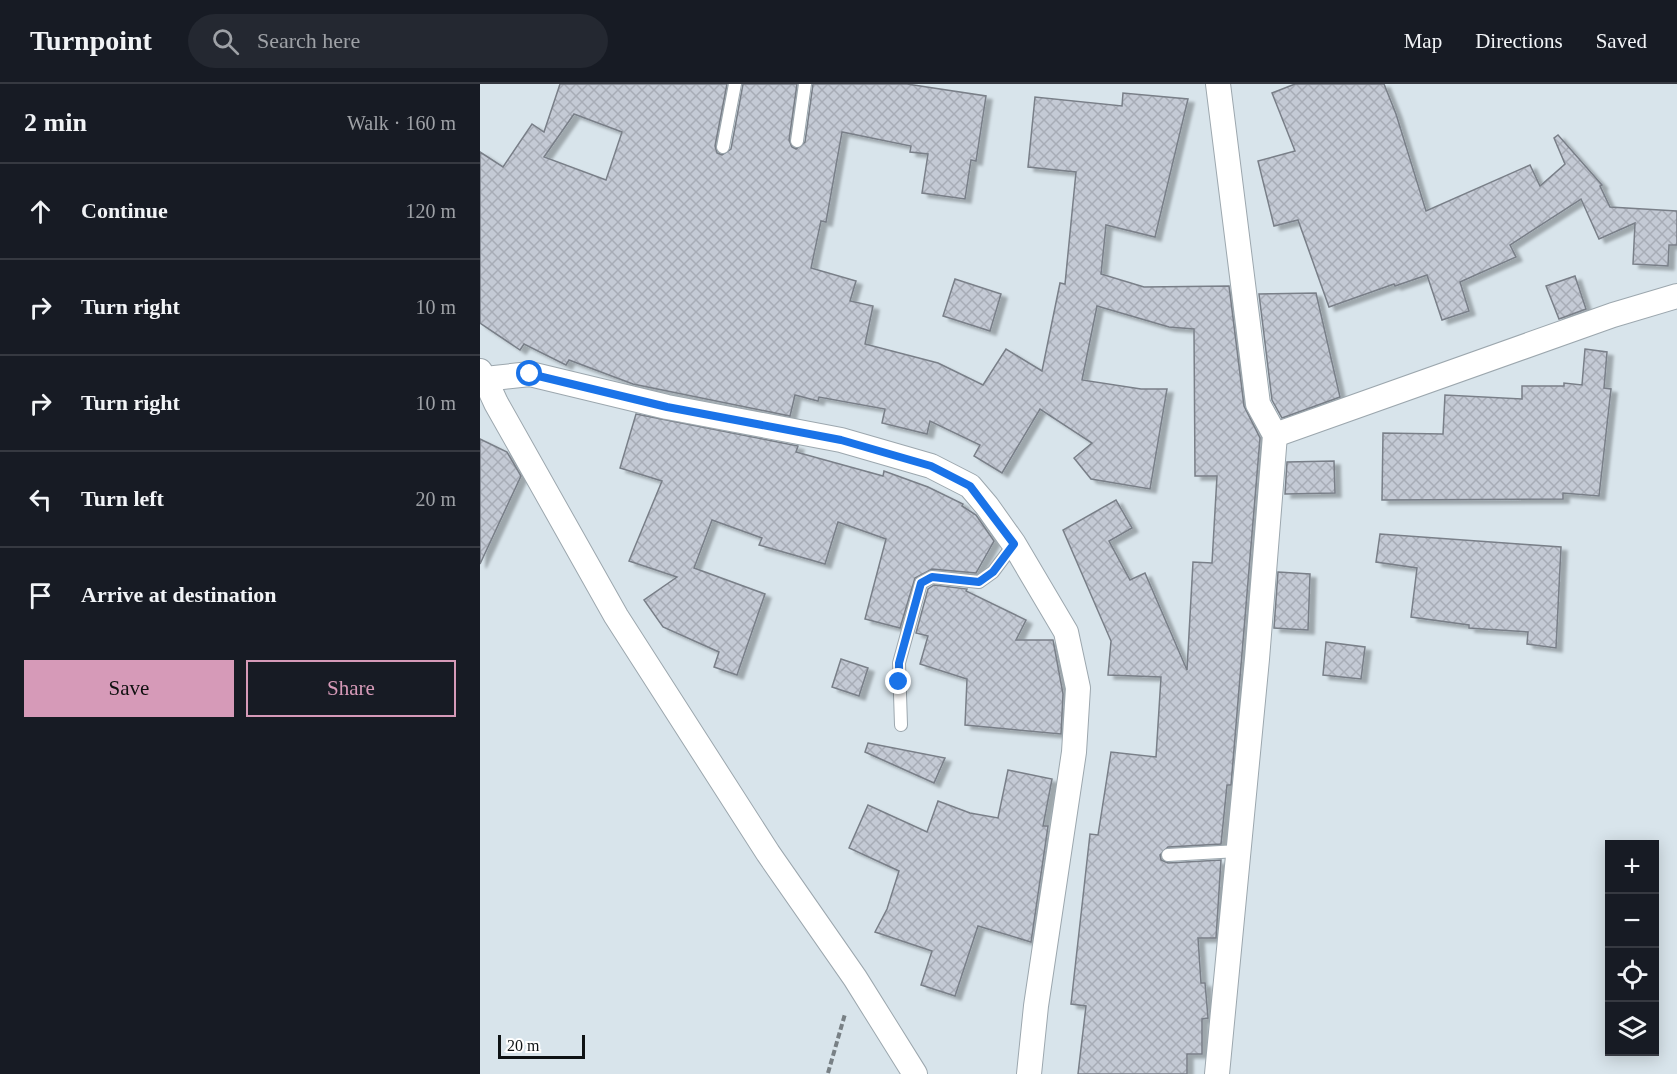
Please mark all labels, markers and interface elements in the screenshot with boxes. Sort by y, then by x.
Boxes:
search box [188,14,608,68]
text: Turnpoint [30,25,152,56]
icon: search [209,25,242,58]
text: Search here [257,28,360,53]
text: Map [1404,29,1442,53]
text: Directions [1475,29,1563,53]
text: Saved [1596,29,1647,53]
text: 2 min [24,108,87,137]
text: Walk · 160 m [347,112,456,134]
icon: ahead [24,195,57,228]
text: Continue [81,198,168,223]
text: 120 m [405,200,456,222]
icon: right [24,291,57,324]
text: Turn right [81,294,180,319]
text: 10 m [415,296,456,318]
route start [516,360,542,386]
icon: right [24,387,57,420]
text: Turn right [81,390,180,415]
text: 10 m [415,392,456,414]
icon: left [24,483,57,516]
text: Turn left [81,486,164,511]
text: 20 m [415,488,456,510]
icon: arrive [24,579,57,612]
text: Arrive at destination [81,582,277,607]
button: Save [24,660,234,717]
button: Share [246,660,456,717]
route end [885,668,911,694]
map controls [1605,840,1659,1056]
button: + [1605,840,1659,894]
button: − [1605,894,1659,948]
button: locate [1605,948,1659,1002]
button: layers [1605,1002,1659,1056]
scale bar [498,1032,585,1060]
text: 20 m [507,1037,539,1054]

